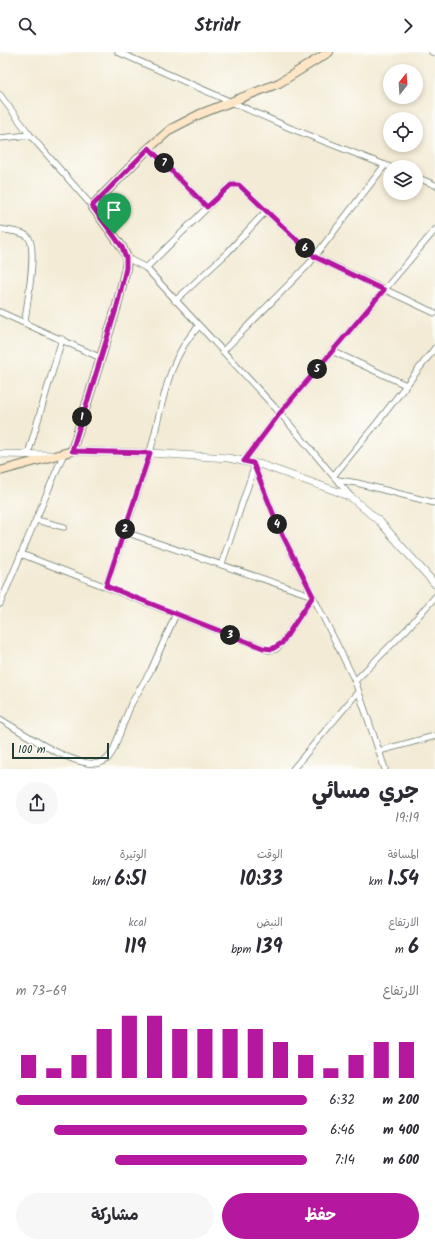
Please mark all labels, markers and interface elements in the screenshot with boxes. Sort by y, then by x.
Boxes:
text: Stridr [195,12,240,41]
icon: search [16,15,38,37]
icon: forward [397,15,419,37]
north arrow [383,64,423,104]
map controls [383,64,423,200]
button: locate [383,112,423,152]
pin: 7 [154,153,174,173]
text: 7 [161,154,167,172]
button: layers [383,160,423,200]
pin [97,193,131,234]
icon: arrive [103,199,125,221]
pin: 6 [295,238,315,258]
text: 6 [302,239,308,257]
pin: 5 [307,359,327,379]
text: 5 [314,360,320,378]
pin: 1 [72,407,92,427]
text: 1 [80,408,84,426]
pin: 4 [267,514,287,534]
text: 4 [274,515,280,533]
pin: 2 [115,519,135,539]
text: 2 [122,520,128,538]
pin: 3 [220,625,240,645]
text: 3 [227,626,233,644]
scale bar [12,741,109,760]
text: 100 m [18,741,46,759]
text: جري مسائي [312,775,419,810]
button: share [16,782,58,824]
text: 19:19 [395,808,419,829]
text: الوتيرة [120,846,146,864]
text: الوقت [257,846,283,864]
text: المسافة [388,846,419,864]
text: 6:51 [114,864,146,896]
text: 10:33 [240,864,283,896]
text: 1.54 [387,864,419,896]
text: /km [92,873,114,891]
text: km [369,873,387,891]
text: kcal [128,914,146,932]
text: النبض [256,914,283,932]
text: الارتفاع [388,914,419,932]
text: 119 [124,932,146,964]
text: 139 [256,932,283,964]
text: 6 [408,932,419,964]
text: bpm [231,941,256,959]
text: m [395,941,408,959]
text: 69–73 m [16,981,67,1002]
text: الارتفاع [383,981,419,1002]
text: 6:32 [330,1090,355,1111]
text: 200 m [382,1090,419,1111]
text: 6:46 [330,1120,355,1141]
text: 400 m [383,1120,419,1141]
text: 7:14 [335,1150,355,1171]
text: 600 m [383,1150,419,1171]
button: مشاركة [16,1193,214,1239]
button: حفظ [222,1193,419,1239]

